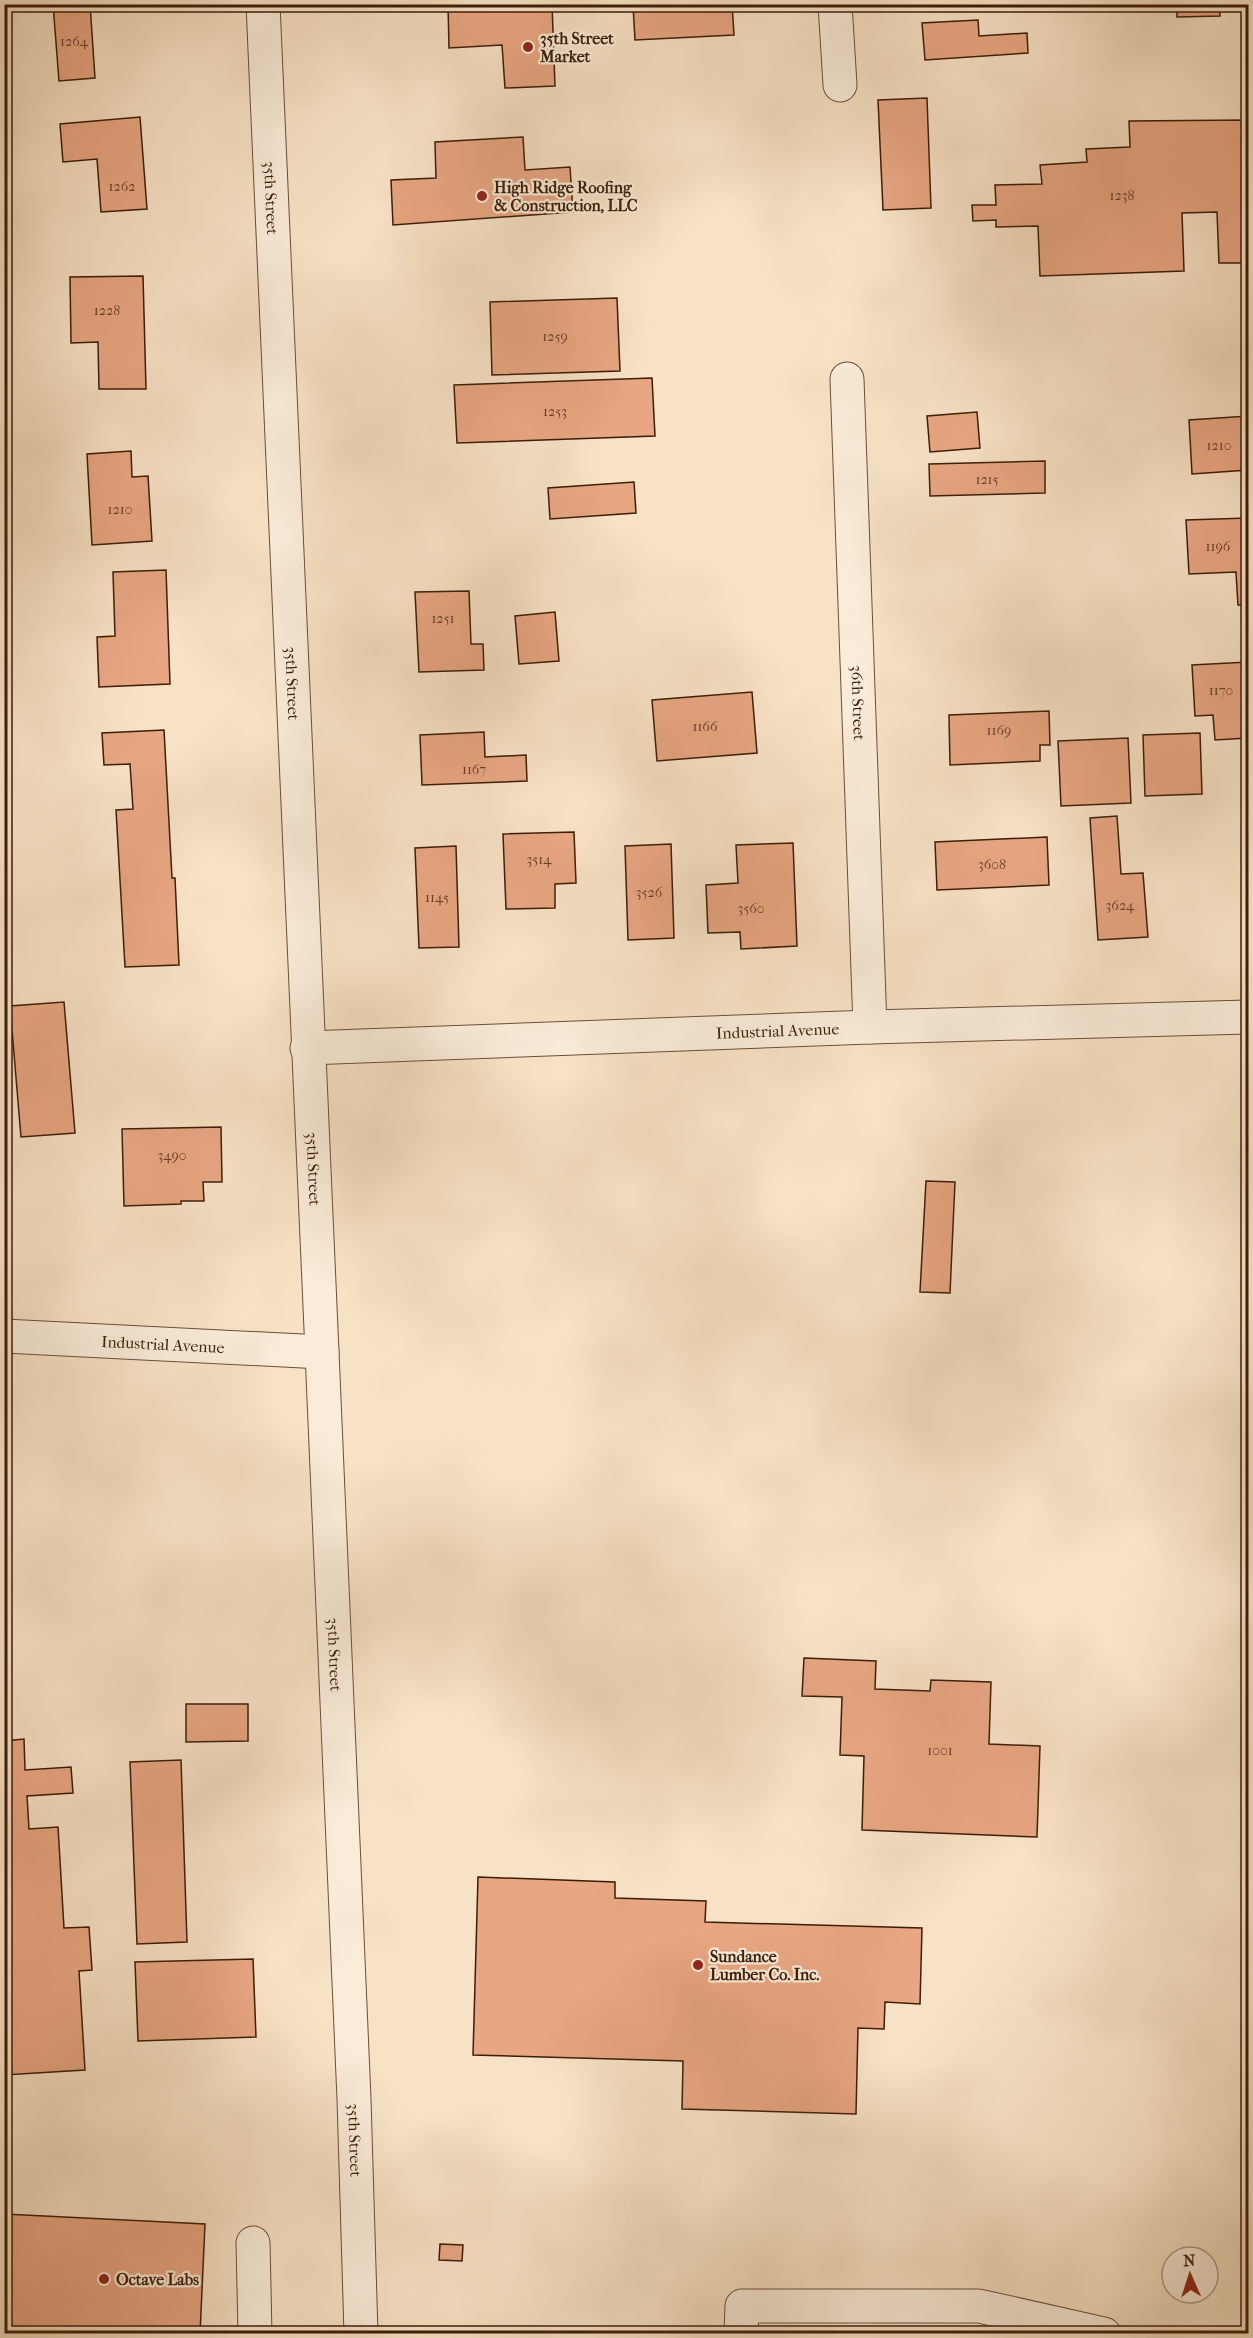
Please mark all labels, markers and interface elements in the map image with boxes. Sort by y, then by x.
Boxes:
place label: 35th Street Market [539,29,614,66]
house number: 1264 [60,33,89,50]
marker: 35th Street Market [521,40,535,54]
street label: 35th Street [260,161,282,235]
house number: 1262 [109,178,135,195]
place label: High Ridge Roofing & Construction, LLC [494,178,638,215]
house number: 1238 [1110,187,1134,204]
marker: High Ridge Roofing & Construction, LLC [475,189,489,203]
house number: 1228 [94,302,120,319]
house number: 1259 [542,328,568,345]
house number: 1253 [543,403,567,420]
house number: 1210 [1207,437,1231,454]
house number: 1215 [975,471,999,488]
house number: 1210 [108,501,132,518]
house number: 1196 [1206,538,1231,555]
house number: 1251 [431,610,455,627]
street label: 35th Street [281,646,303,721]
street label: 36th Street [847,665,869,741]
house number: 1170 [1209,682,1233,699]
house number: 1166 [692,718,718,735]
house number: 1169 [987,722,1011,739]
house number: 1167 [462,761,486,778]
house number: 3514 [526,851,552,868]
house number: 3608 [978,856,1006,873]
house number: 3526 [636,884,663,901]
house number: 1145 [425,889,449,906]
house number: 3624 [1106,897,1135,914]
house number: 3560 [737,900,765,917]
street label: Industrial Avenue [716,1019,840,1043]
street label: 35th Street [302,1132,325,1207]
house number: 3490 [157,1147,187,1164]
street label: Industrial Avenue [101,1332,225,1357]
street label: 35th Street [323,1617,346,1692]
house number: 1001 [927,1742,953,1759]
place label: Sundance Lumber Co. Inc. [710,1947,819,1984]
marker: Sundance Lumber Co. Inc. [691,1958,705,1972]
street label: 35th Street [344,2103,365,2178]
north arrow [1160,2245,1220,2305]
text: N [1183,2251,1197,2270]
place label: Octave Labs [116,2270,199,2289]
marker: Octave Labs [97,2272,111,2286]

